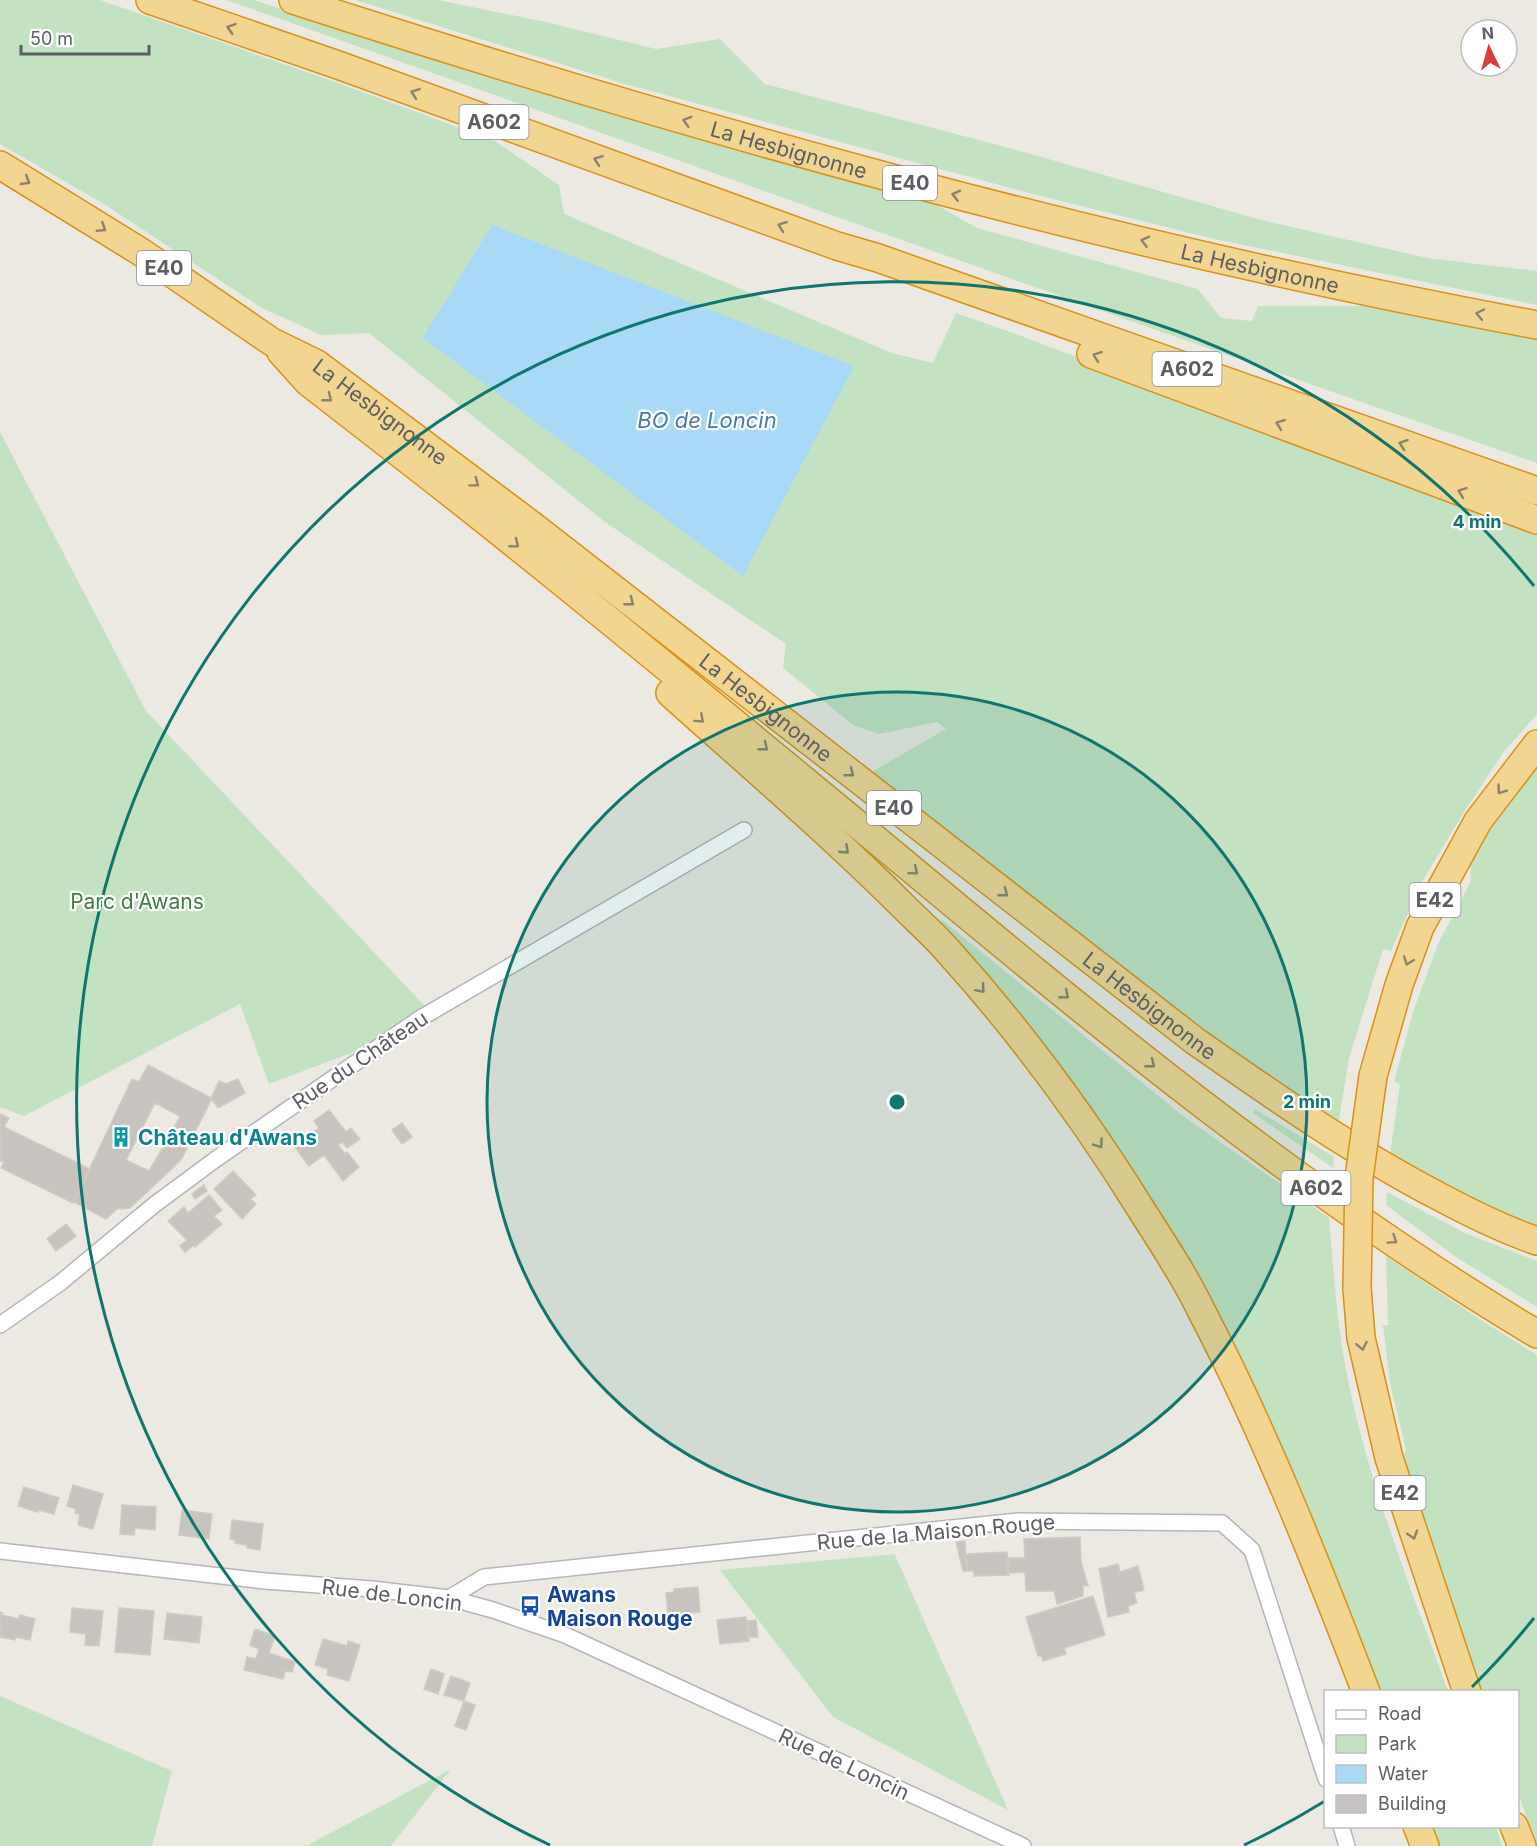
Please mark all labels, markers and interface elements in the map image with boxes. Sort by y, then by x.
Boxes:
scale bar [21,18,148,56]
north arrow [1459,18,1519,78]
one-way arrow [226,23,237,35]
text: N [1481,23,1495,44]
text: 50 m [30,28,73,49]
one-way arrow [410,87,421,100]
road number: A602 [460,105,528,139]
one-way arrow [682,116,693,128]
street label: La Hesbignonne [708,116,870,183]
one-way arrow [594,154,604,167]
road number: E40 [883,166,937,200]
one-way arrow [20,174,30,185]
one-way arrow [951,189,961,202]
one-way arrow [96,220,106,232]
one-way arrow [777,221,788,234]
one-way arrow [1141,236,1151,249]
street label: La Hesbignonne [1179,238,1342,298]
road number: E40 [137,251,191,285]
one-way arrow [1475,308,1485,321]
one-way arrow [1092,351,1103,363]
road number: A602 [1152,352,1222,386]
street label: La Hesbignonne [308,353,453,470]
one-way arrow [322,390,333,401]
water label: BO de Loncin [637,407,777,433]
one-way arrow [1275,419,1286,431]
one-way arrow [1398,439,1408,452]
one-way arrow [468,475,479,486]
one-way arrow [1458,487,1468,500]
text: 4 min [1453,511,1501,532]
one-way arrow [508,537,519,548]
one-way arrow [623,594,634,605]
street label: La Hesbignonne [695,648,837,767]
one-way arrow [693,712,703,723]
one-way arrow [757,740,768,751]
one-way arrow [843,766,854,777]
one-way arrow [1497,784,1508,795]
road number: E40 [867,791,921,825]
one-way arrow [837,842,848,853]
one-way arrow [907,864,918,875]
road number: E42 [1410,883,1460,917]
one-way arrow [997,885,1008,896]
park label: Parc d'Awans [70,889,204,914]
street label: La Hesbignonne [1078,946,1221,1065]
one-way arrow [1402,955,1415,966]
one-way arrow [974,982,985,993]
one-way arrow [1058,988,1069,999]
street label: Rue du Château [287,1005,433,1115]
one-way arrow [1144,1056,1155,1067]
text: 2 min [1283,1091,1331,1112]
centre of rings [887,1092,907,1112]
building icon: Château d'Awans [109,1125,133,1149]
place label: Château d'Awans [138,1125,317,1150]
one-way arrow [1092,1137,1103,1148]
road number: A602 [1282,1171,1350,1205]
one-way arrow [1386,1233,1397,1244]
one-way arrow [1355,1341,1368,1351]
road number: E42 [1374,1476,1426,1510]
street label: Rue de la Maison Rouge [816,1509,1056,1555]
one-way arrow [1406,1529,1418,1540]
street label: Rue de Loncin [320,1574,464,1616]
place label: Awans Maison Rouge [547,1582,692,1631]
bus stop icon: Awans Maison Rouge [518,1594,542,1618]
legend [1324,1690,1519,1828]
text: Road [1378,1703,1421,1724]
street label: Rue de Loncin [775,1723,913,1805]
text: Park [1378,1733,1417,1754]
text: Water [1378,1763,1428,1784]
text: Building [1378,1793,1446,1814]

